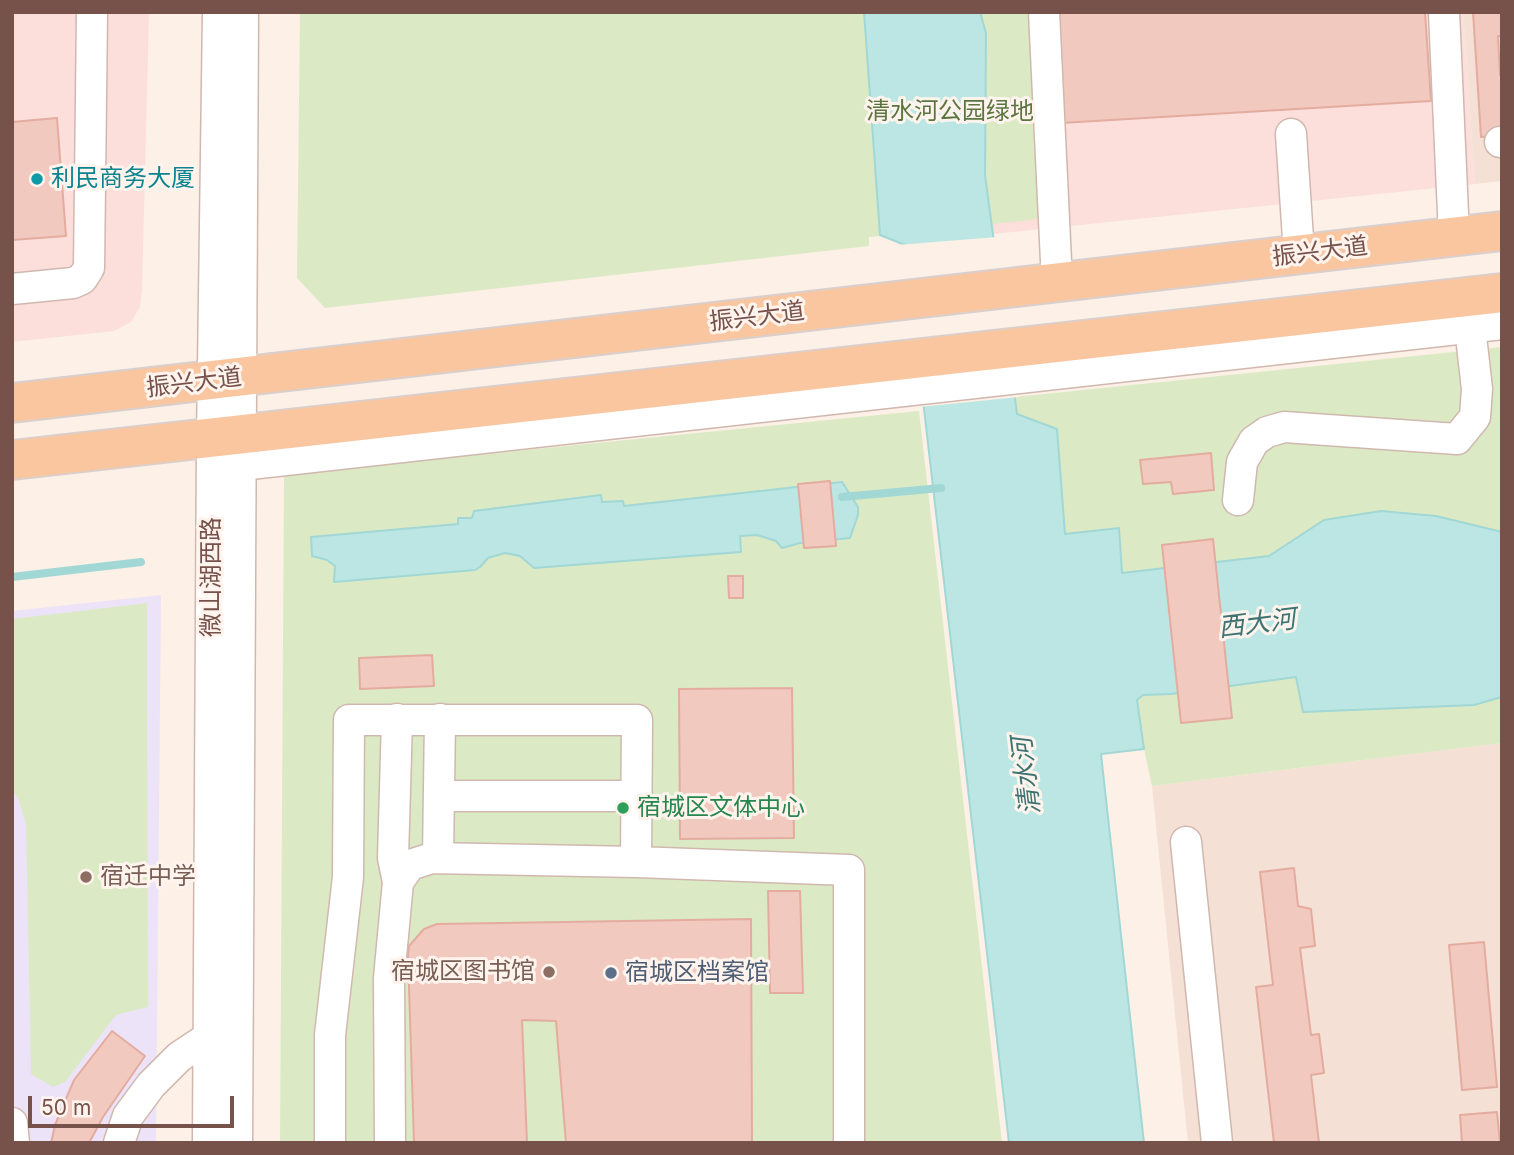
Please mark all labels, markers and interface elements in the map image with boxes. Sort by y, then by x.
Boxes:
park label: 清水河公园绿地 [866,98,1034,126]
place label: 利民商务大厦 [51,165,195,193]
marker: 利民商务大厦 [29,171,45,187]
street label: 振兴大道 [1271,232,1369,272]
street label: 振兴大道 [708,297,806,337]
street label: 振兴大道 [145,363,243,403]
street label: 微山湖西路 [198,517,226,637]
water label: 西大河 [1216,604,1298,644]
water label: 清水河 [1007,735,1047,817]
place label: 宿城区文体中心 [637,794,805,822]
marker: 宿城区文体中心 [615,800,631,816]
place label: 宿迁中学 [100,863,196,891]
marker: 宿迁中学 [78,869,94,885]
place label: 宿城区图书馆 [391,958,535,986]
place label: 宿城区档案馆 [625,959,769,987]
marker: 宿城区图书馆 [541,964,557,980]
marker: 宿城区档案馆 [603,965,619,981]
scale bar [32,1082,238,1126]
text: 50 m [41,1095,91,1120]

